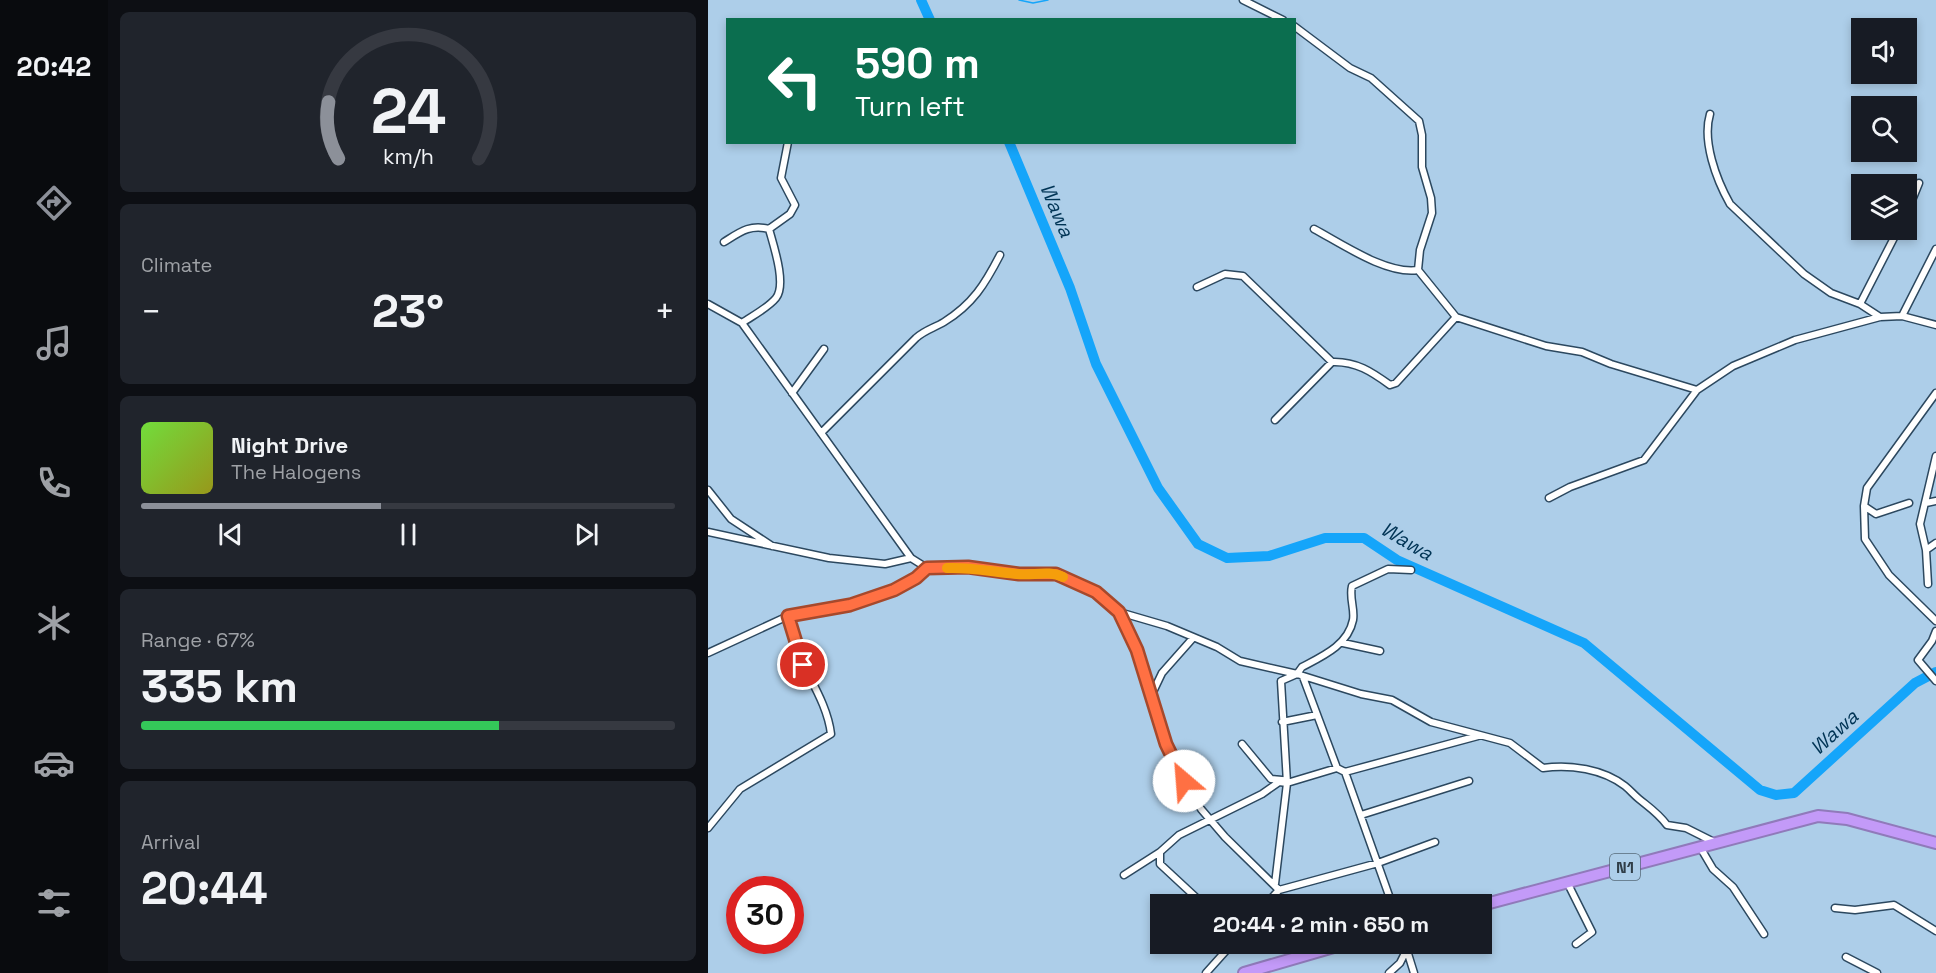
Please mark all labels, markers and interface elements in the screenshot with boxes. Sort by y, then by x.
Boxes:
map controls [1851,18,1917,240]
button: sound [1851,18,1917,84]
text: 590 m [855,37,980,90]
icon: left [756,42,834,120]
text: 20:42 [17,49,91,84]
text: 24 [370,72,446,151]
text: Turn left [855,89,965,124]
button: search [1851,96,1917,162]
text: km/h [382,143,434,170]
button: layers [1851,174,1917,240]
water label: Wawa [1034,179,1080,241]
icon: directions [33,182,75,224]
text: Climate [141,252,212,278]
text: 23° [372,283,444,340]
text: − [141,291,161,333]
text: + [655,291,675,333]
icon: music [33,322,75,364]
text: Night Drive [231,431,348,459]
text: The Halogens [231,459,361,485]
icon: phone [33,462,75,504]
water label: Wawa [1376,516,1438,566]
icon: previous [214,518,247,551]
icon: pause [392,518,425,551]
icon: next [570,518,603,551]
icon: climate [33,602,75,644]
text: Range · 67% [141,627,255,653]
pin [777,639,828,690]
icon: arrive [786,648,819,681]
text: 335 km [141,658,298,715]
water label: Wawa [1805,703,1864,760]
icon: car [33,742,75,784]
position arrow [1152,749,1216,813]
text: Arrival [141,829,200,855]
road number: N1 [1610,854,1640,880]
text: 20:44 [141,860,268,917]
speed limit sign: 30 [726,876,804,954]
icon: filters [33,882,75,924]
text: 20:44 · 2 min · 650 m [1213,910,1429,938]

